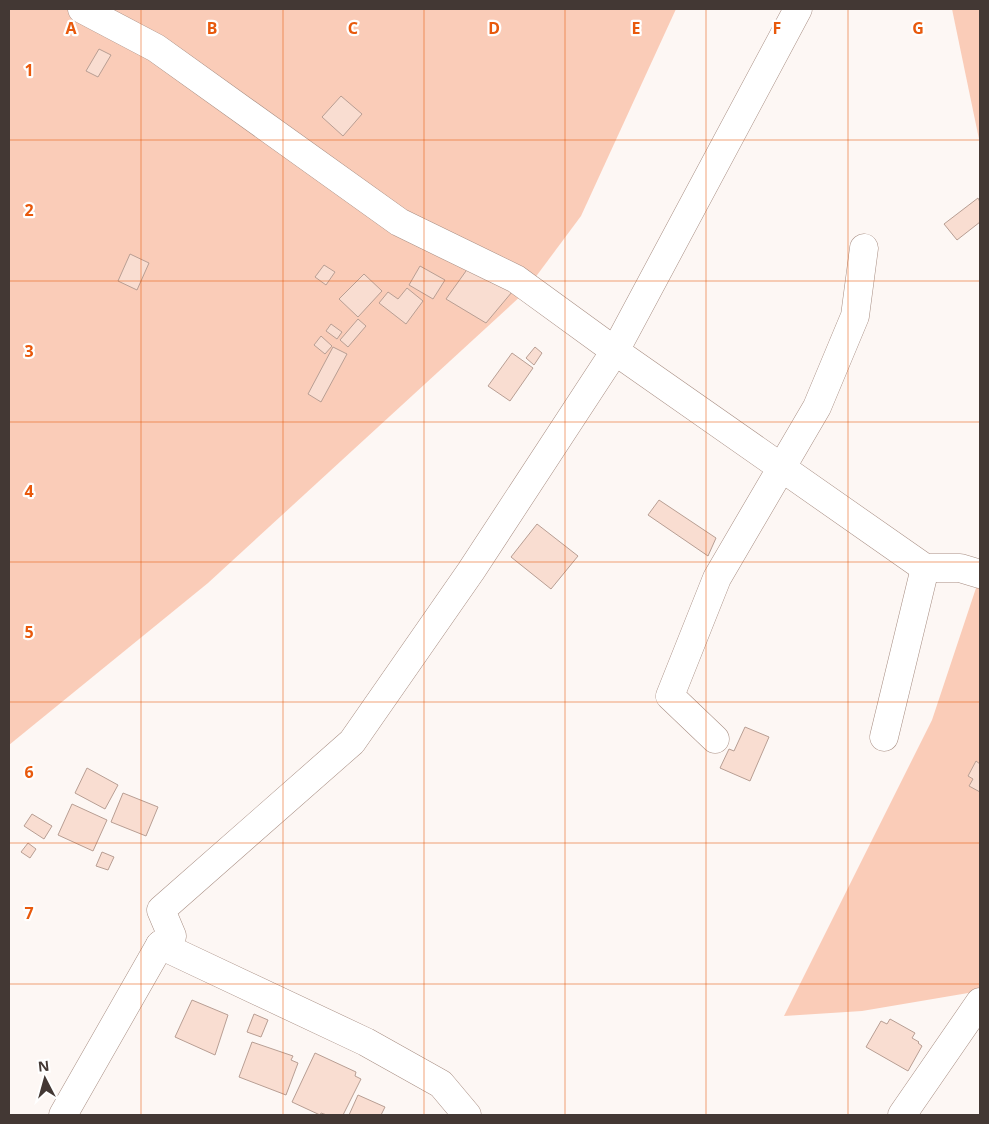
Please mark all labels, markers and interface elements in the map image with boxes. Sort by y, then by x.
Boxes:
text: A [65,17,77,39]
text: B [207,17,217,39]
text: C [348,17,358,39]
text: D [488,17,500,39]
text: E [632,17,641,39]
text: F [773,17,781,39]
text: G [912,17,924,39]
text: 1 [24,59,34,81]
text: 2 [24,199,34,221]
text: 3 [24,340,34,362]
text: 4 [24,480,34,502]
text: 5 [24,621,34,643]
text: 6 [24,761,34,783]
text: 7 [24,902,34,924]
north arrow [20,1054,70,1104]
text: N [37,1056,50,1076]

